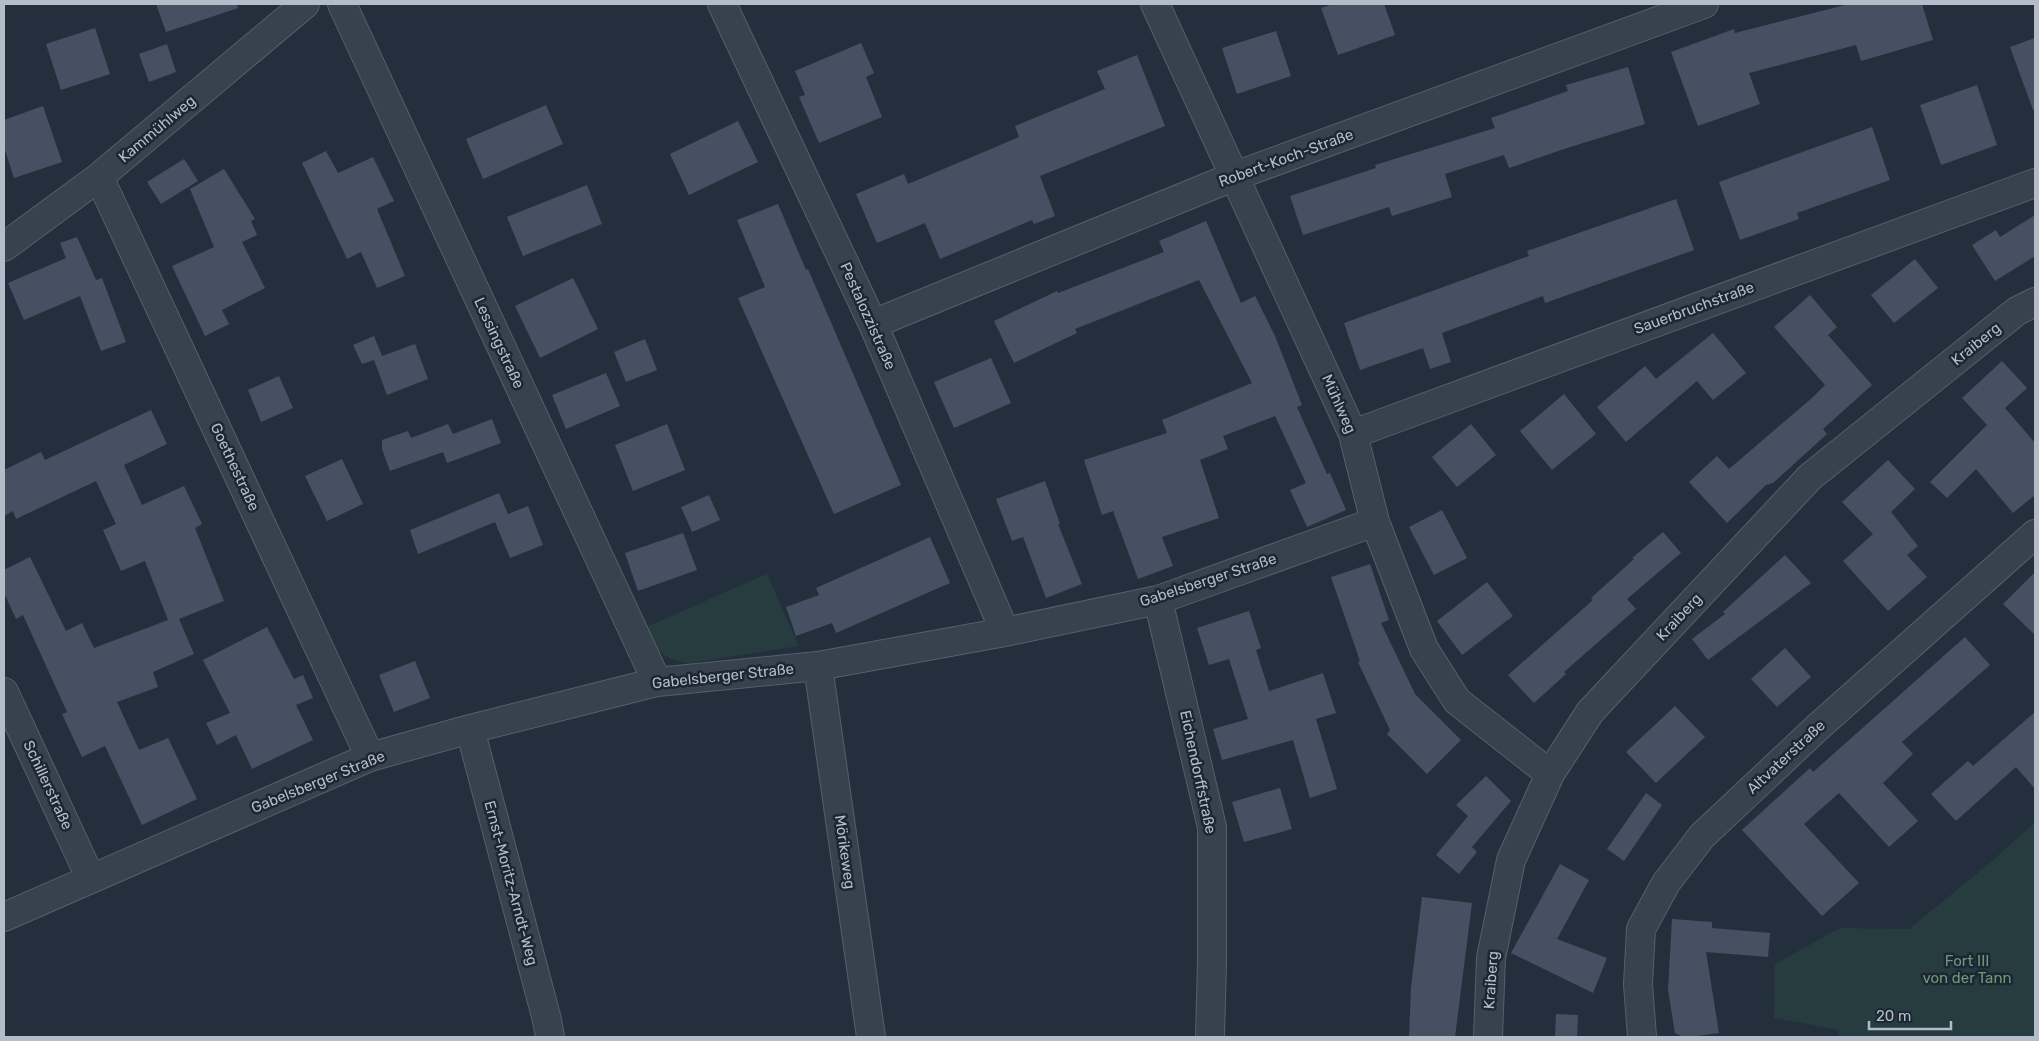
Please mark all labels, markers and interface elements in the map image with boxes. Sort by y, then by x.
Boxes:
street label: Kammühlweg [115,92,199,166]
street label: Robert-Koch-Straße [1216,125,1356,191]
street label: Pestalozzistraße [836,260,900,372]
street label: Sauerbruchstraße [1632,278,1756,338]
street label: Lessingstraße [470,295,528,391]
street label: Kraiberg [1948,319,2004,369]
street label: Mühlweg [1318,372,1360,436]
street label: Goethestraße [207,420,263,514]
street label: Gabelsberger Straße [1137,549,1279,611]
street label: Kraiberg [1653,590,1705,644]
street label: Gabelsberger Straße [651,660,795,692]
street label: Eichendorffstraße [1176,709,1220,835]
street label: Altvaterstraße [1743,716,1829,798]
street label: Schillerstraße [19,738,77,832]
street label: Gabelsberger Straße [248,747,388,817]
street label: Ernst-Moritz-Arndt-Weg [480,799,542,967]
street label: Mörikeweg [831,814,859,890]
street label: Kraiberg [1480,950,1502,1010]
park label: Fort III von der Tann [1922,952,2012,987]
scale bar [1869,998,1952,1030]
text: 20 m [1876,1007,1911,1025]

